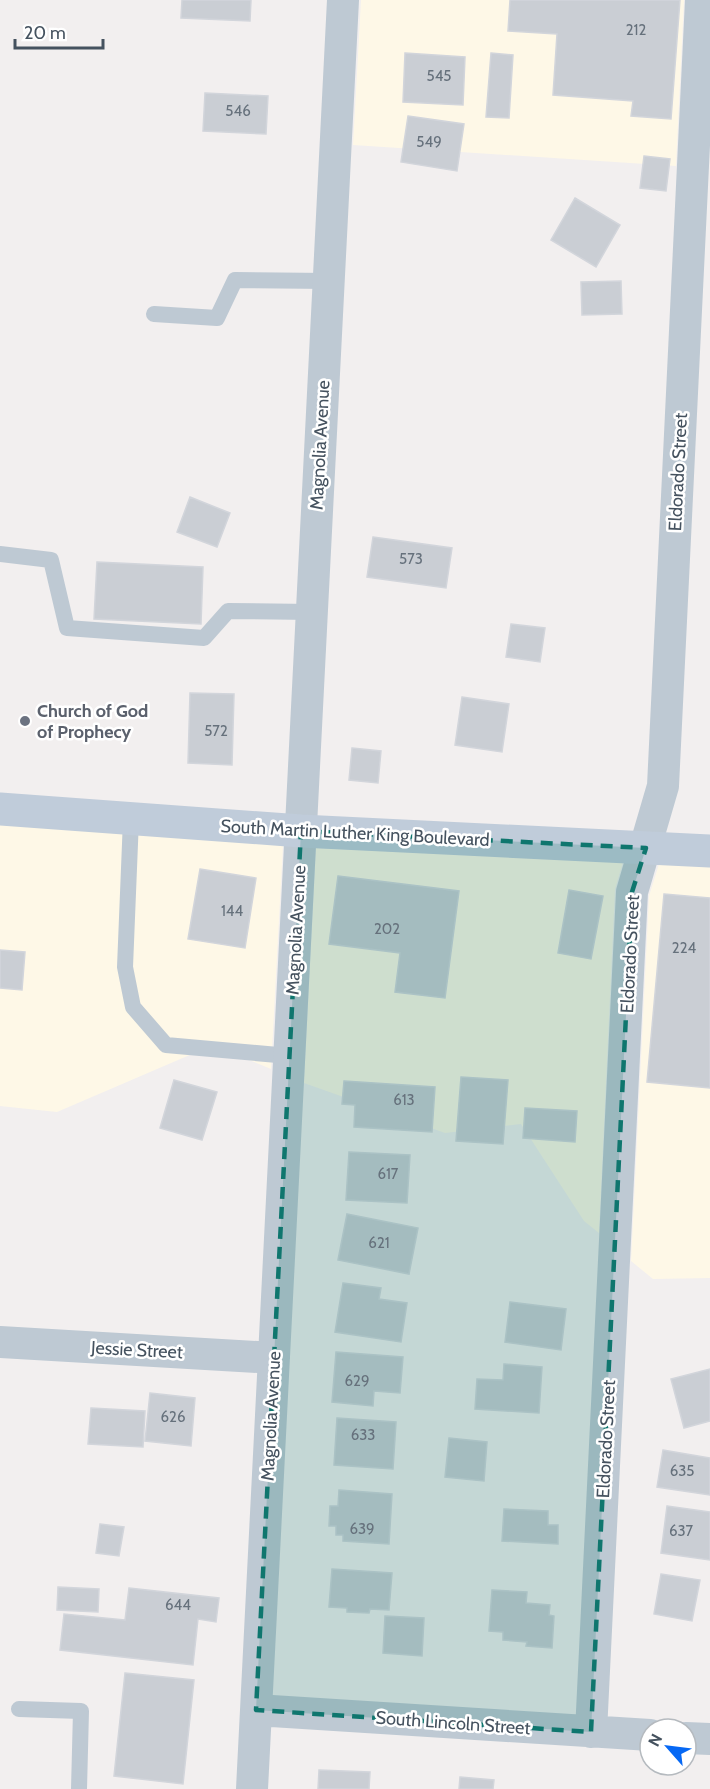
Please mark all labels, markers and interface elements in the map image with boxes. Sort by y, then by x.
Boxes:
scale bar [15,12,104,50]
house number: 212 [626,21,646,39]
text: 20 m [24,22,66,44]
house number: 545 [427,67,451,85]
house number: 546 [225,102,251,120]
house number: 549 [416,133,442,151]
street label: Magnolia Avenue [306,380,334,510]
street label: Eldorado Street [664,412,692,532]
house number: 573 [399,550,423,568]
place label: Church of God of Prophecy [37,700,148,743]
marker: Church of God of Prophecy [18,714,32,728]
house number: 572 [204,722,228,740]
street label: South Martin Luther King Boulevard [220,815,490,851]
street label: Magnolia Avenue [282,865,310,995]
street label: Eldorado Street [616,894,644,1014]
house number: 144 [221,902,243,920]
house number: 202 [374,920,400,938]
house number: 224 [672,939,697,957]
house number: 613 [393,1091,415,1109]
house number: 617 [378,1165,399,1183]
house number: 621 [368,1234,390,1252]
street label: Jessie Street [90,1337,183,1363]
street label: Magnolia Avenue [257,1351,285,1481]
house number: 629 [345,1372,369,1390]
street label: Eldorado Street [592,1379,620,1499]
house number: 626 [161,1408,185,1426]
house number: 633 [351,1426,375,1444]
house number: 635 [670,1462,694,1480]
house number: 639 [349,1520,375,1538]
house number: 637 [669,1522,694,1540]
house number: 644 [165,1596,191,1614]
street label: South Lincoln Street [375,1707,531,1739]
north arrow [638,1717,698,1777]
text: N [644,1731,666,1750]

